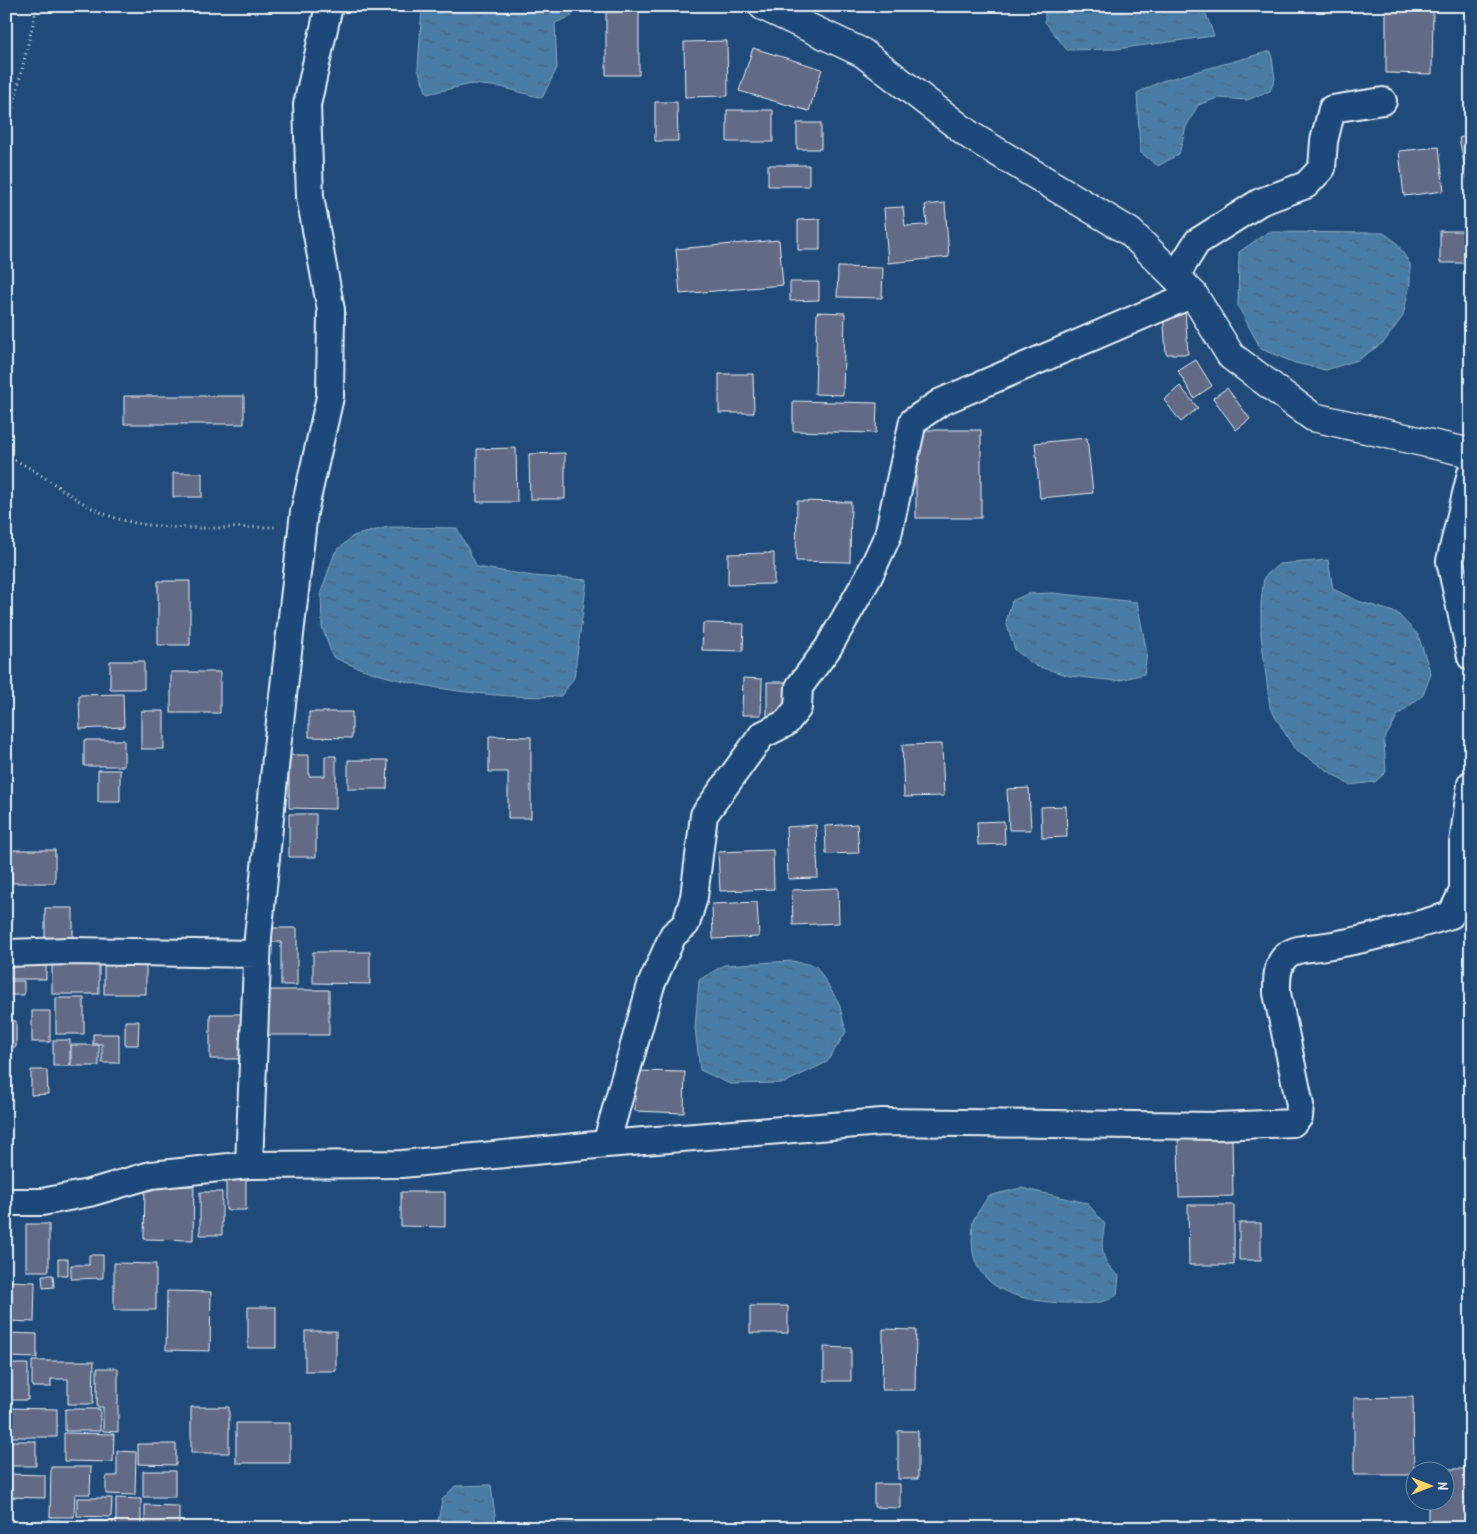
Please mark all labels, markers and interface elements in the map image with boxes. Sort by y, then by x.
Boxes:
north arrow [1404,1462,1454,1512]
text: N [1434,1482,1453,1490]

